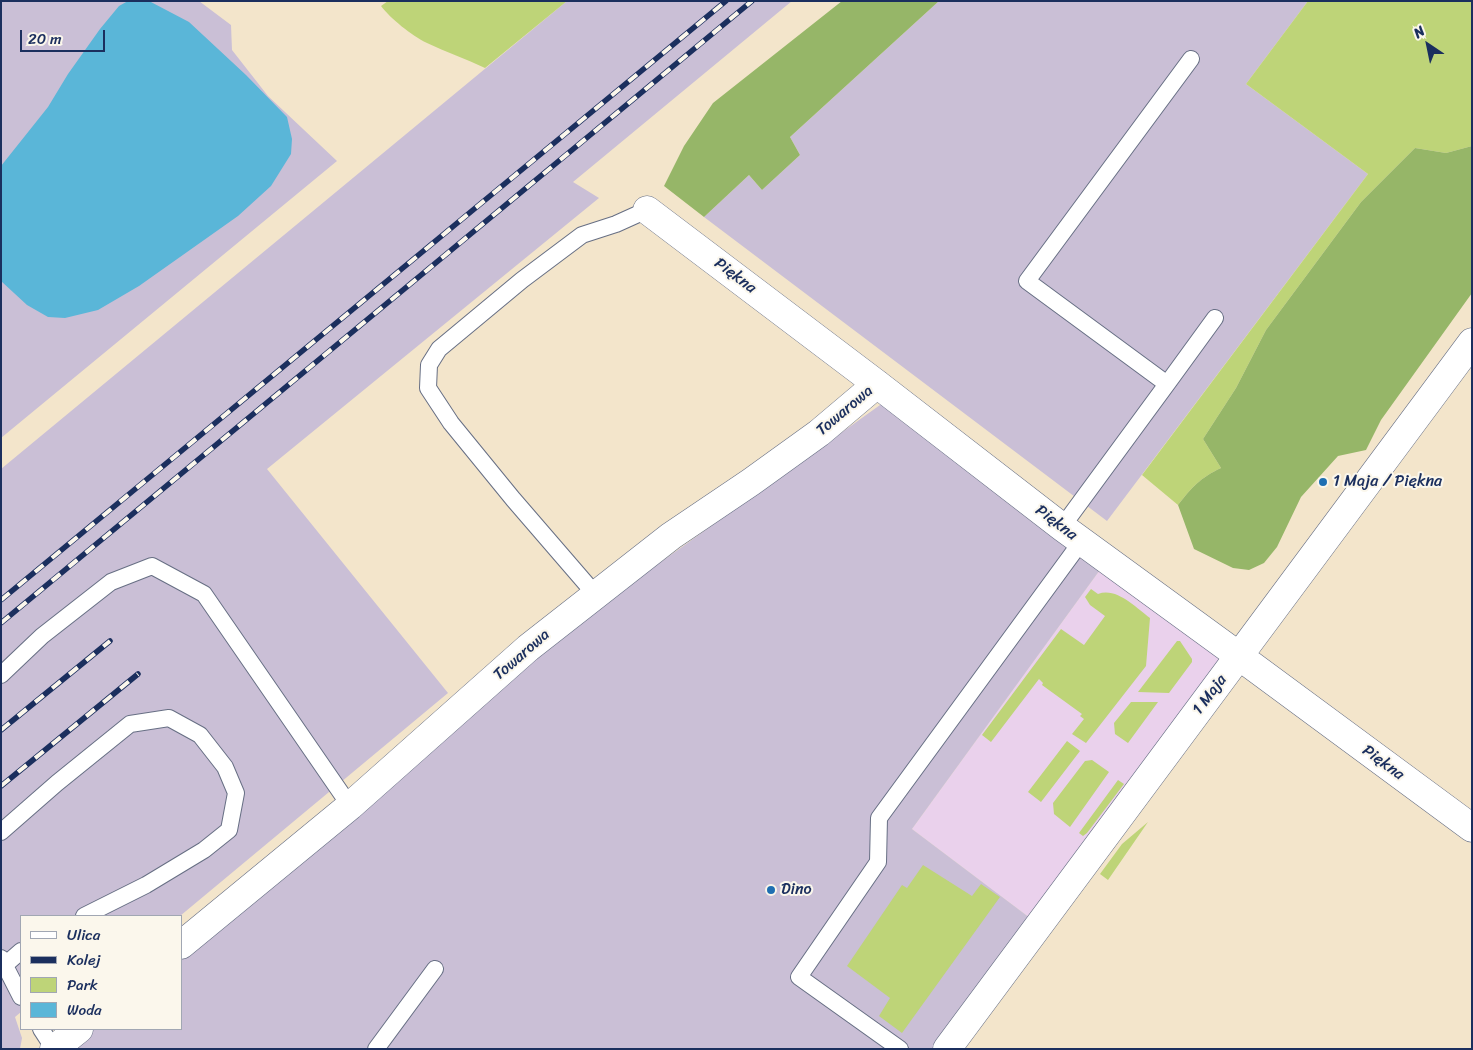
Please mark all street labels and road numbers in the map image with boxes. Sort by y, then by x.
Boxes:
street label: Piękna [710,254,760,298]
street label: Towarowa [813,382,877,440]
street label: Piękna [1031,501,1081,545]
street label: Towarowa [490,625,554,685]
street label: 1 Maja [1189,671,1231,719]
street label: Piękna [1358,741,1408,785]

